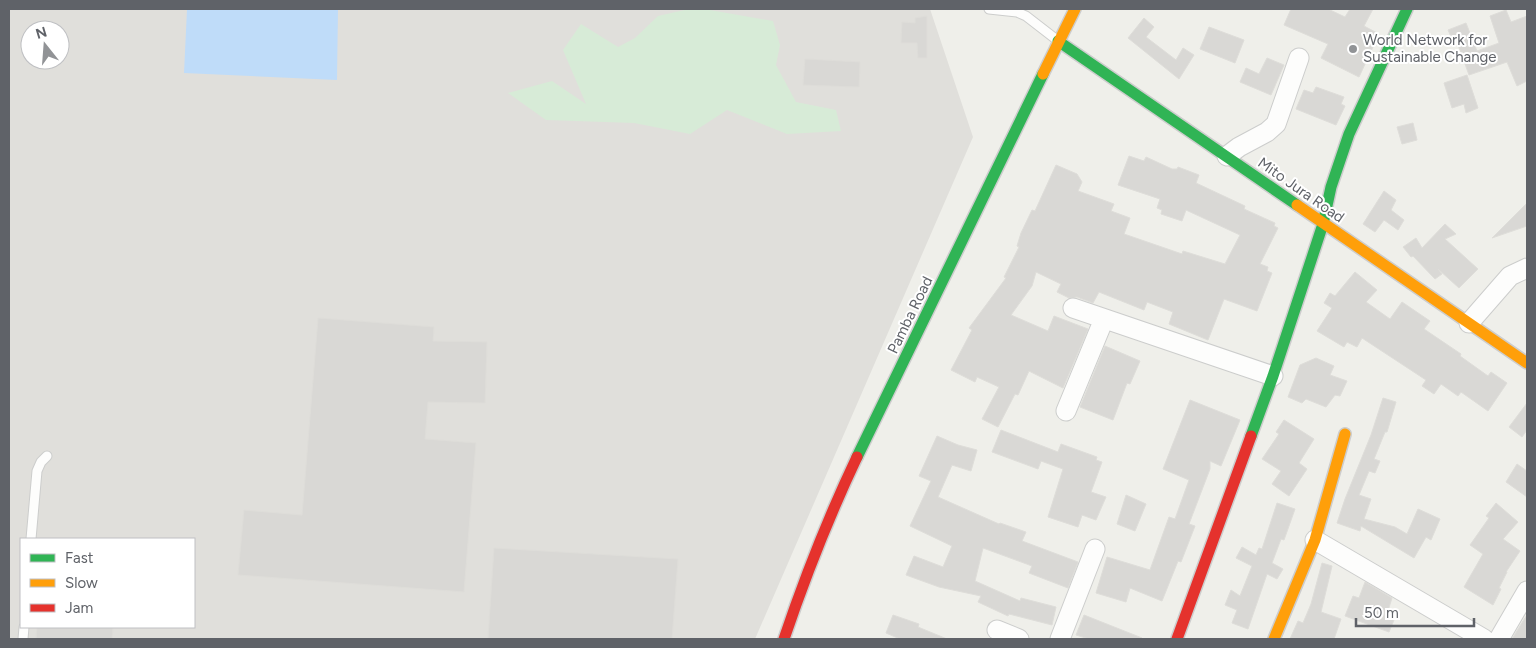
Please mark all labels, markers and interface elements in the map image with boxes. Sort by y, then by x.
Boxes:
north arrow [20,20,70,70]
text: N [34,23,49,43]
place label: World Network for Sustainable Change [1363,31,1497,66]
marker: World Network for Sustainable Change [1347,43,1359,55]
street label: Mito Jura Road [1254,154,1348,226]
street label: Pamba Road [884,273,936,357]
legend [20,538,195,628]
text: Fast [65,549,94,567]
text: Slow [65,574,98,592]
scale bar [1356,596,1474,628]
text: Jam [65,599,93,617]
text: 50 m [1364,604,1399,622]

